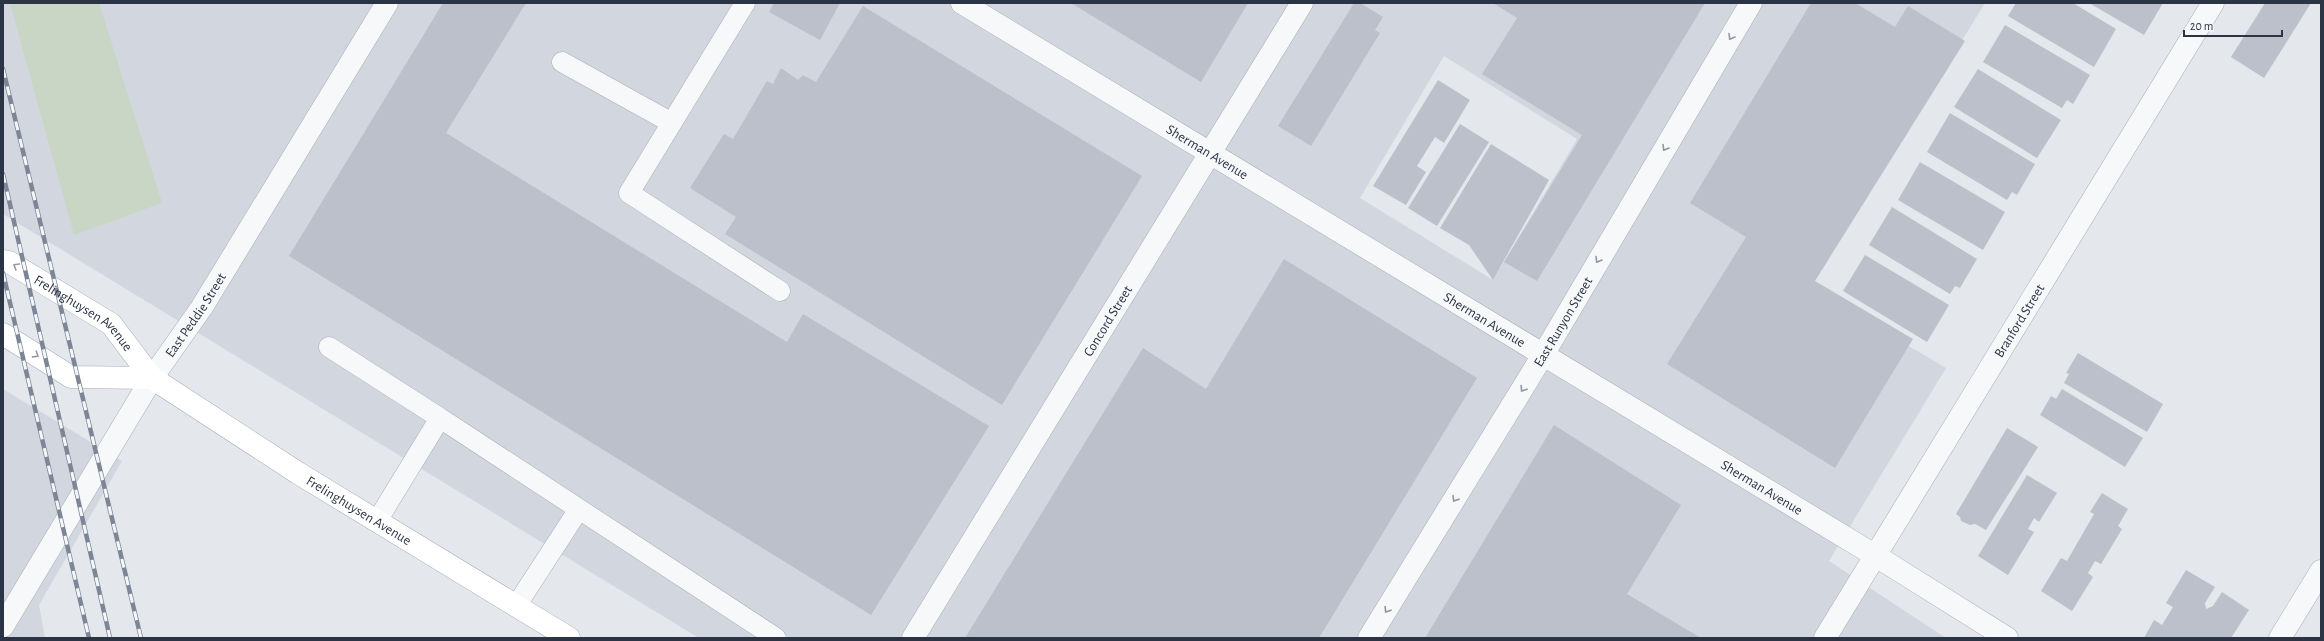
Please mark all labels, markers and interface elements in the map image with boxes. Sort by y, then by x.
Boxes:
scale bar [2184,12,2282,38]
text: 20 m [2190,20,2213,32]
one-way arrow [1729,33,1736,40]
street label: Sherman Avenue [1164,122,1250,182]
one-way arrow [1662,144,1669,151]
one-way arrow [1596,256,1603,263]
one-way arrow [13,264,20,271]
street label: East Peddie Street [163,270,229,360]
street label: Frelinghuysen Avenue [31,273,135,354]
street label: East Runyon Street [1532,274,1596,369]
street label: Branford Street [1992,282,2048,360]
street label: Concord Street [1081,283,1135,359]
street label: Sherman Avenue [1441,290,1528,350]
one-way arrow [32,350,39,358]
one-way arrow [1520,385,1528,392]
street label: Sherman Avenue [1718,458,1805,518]
street label: Frelinghuysen Avenue [304,474,413,548]
one-way arrow [1452,495,1459,502]
one-way arrow [1384,606,1391,613]

